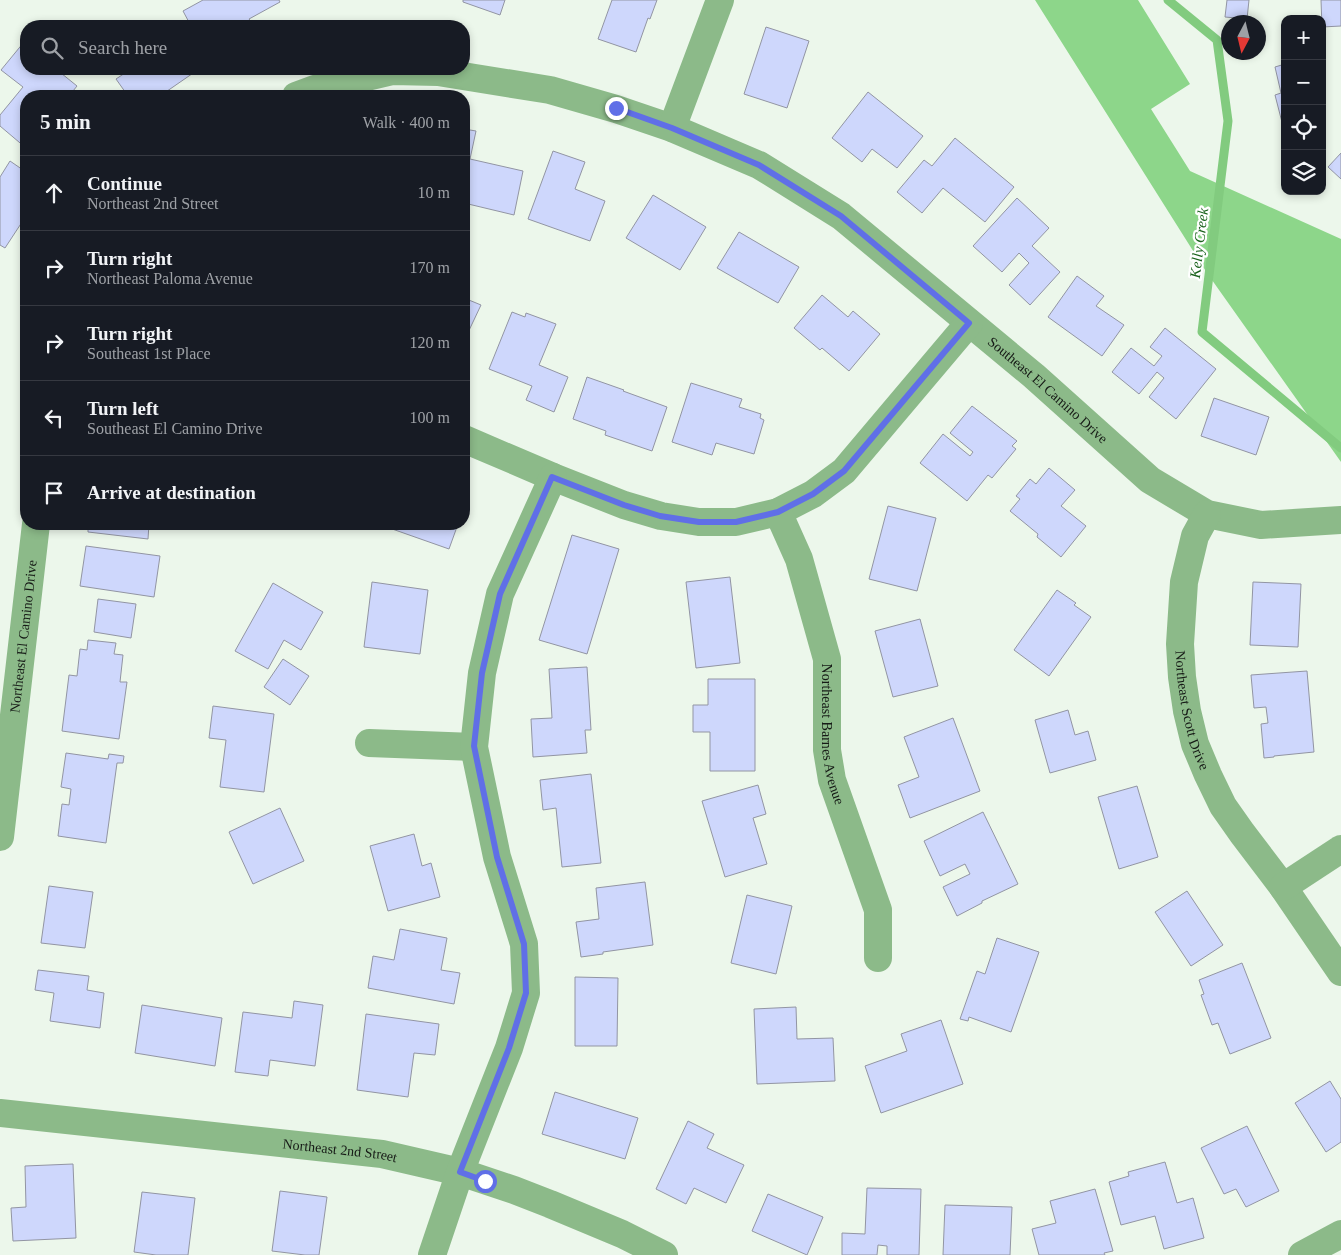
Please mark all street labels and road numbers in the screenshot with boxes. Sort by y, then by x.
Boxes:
street label: Southeast El Camino Drive [985,334,1111,446]
street label: Northeast El Camino Drive [7,559,39,714]
street label: Northeast Scott Drive [1173,650,1212,772]
street label: Northeast Barnes Avenue [819,664,848,806]
street label: Northeast 2nd Street [282,1136,399,1165]

